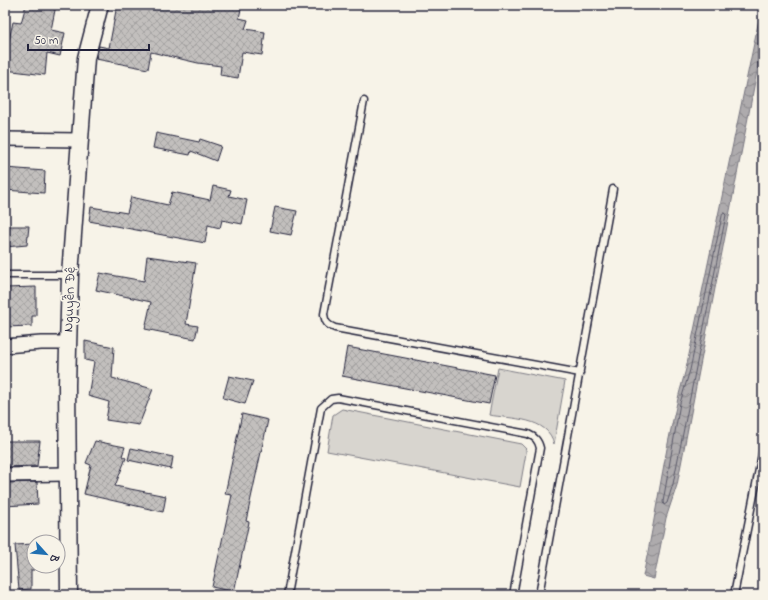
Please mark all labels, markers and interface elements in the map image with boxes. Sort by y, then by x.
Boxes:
scale bar [28,26,149,52]
text: 50 m [34,32,58,50]
street label: Nguyễn Đệ [58,266,83,332]
north arrow [26,534,66,574]
text: B [45,550,63,566]

